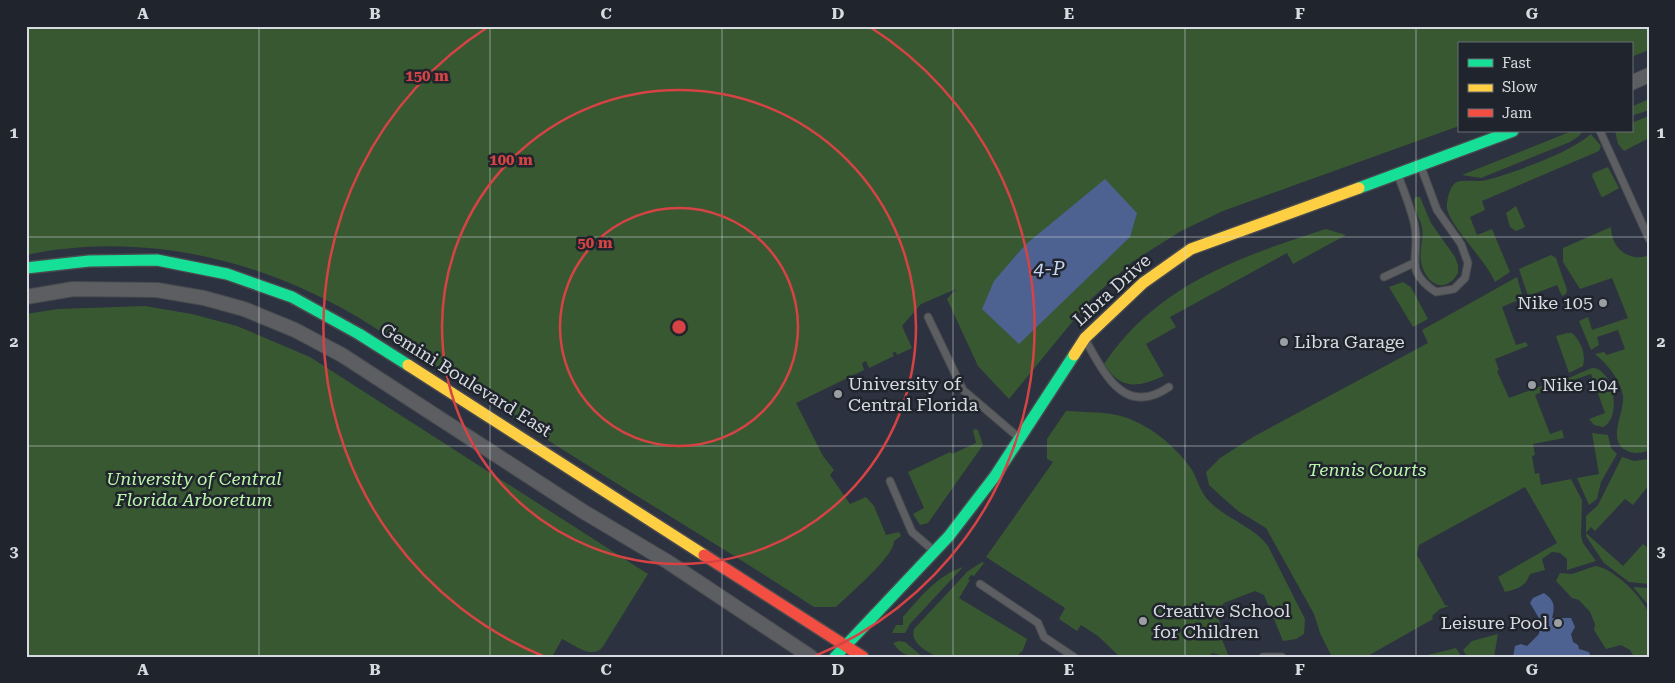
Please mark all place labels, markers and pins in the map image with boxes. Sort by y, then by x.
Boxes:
place label: Nike 105 [1517,292,1593,313]
marker: Nike 105 [1597,297,1609,309]
centre of rings [670,318,688,336]
place label: Libra Garage [1294,331,1405,352]
marker: Libra Garage [1278,336,1290,348]
place label: University of Central Florida [848,373,978,415]
place label: Nike 104 [1542,374,1618,395]
marker: Nike 104 [1526,379,1538,391]
marker: University of Central Florida [832,388,844,400]
place label: Creative School for Children [1153,600,1291,642]
place label: Leisure Pool [1441,612,1548,633]
marker: Creative School for Children [1137,615,1149,627]
marker: Leisure Pool [1552,617,1564,629]

